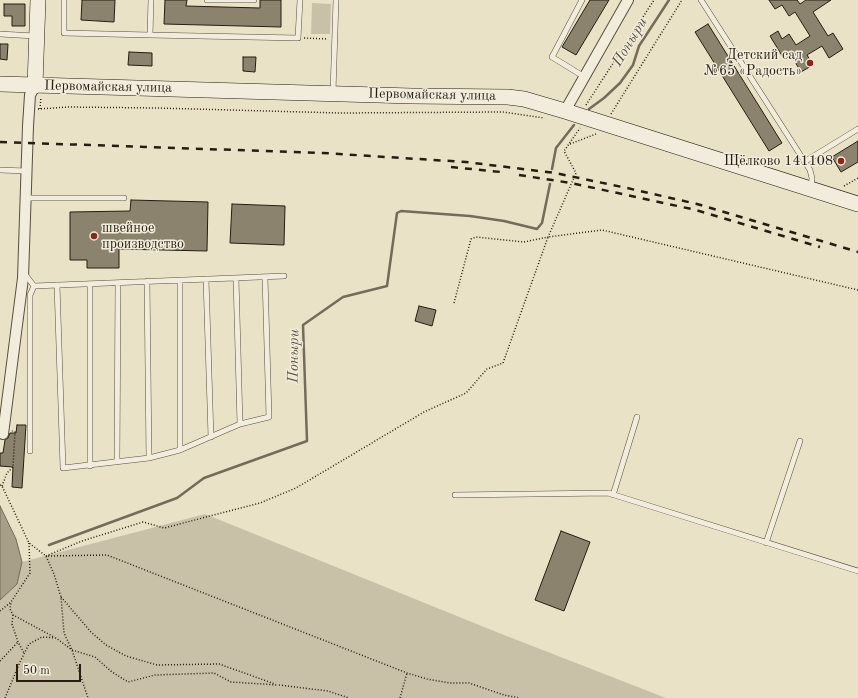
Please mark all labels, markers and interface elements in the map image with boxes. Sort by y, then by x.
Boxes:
water label: Поныри [608,14,652,70]
place label: Детский сад №65 «Радость» [704,47,802,80]
marker: Детский сад №65 «Радость» [805,58,815,68]
street label: Первомайская улица [44,77,172,97]
street label: Первомайская улица [368,85,496,105]
place label: Щёлково 141108 [724,153,833,169]
marker: Щёлково 141108 [836,156,846,166]
place label: швейное производство [102,220,184,252]
marker: швейное производство [89,231,99,241]
water label: Поныри [285,329,303,383]
scale bar [18,656,83,682]
text: 50 m [23,665,50,677]

